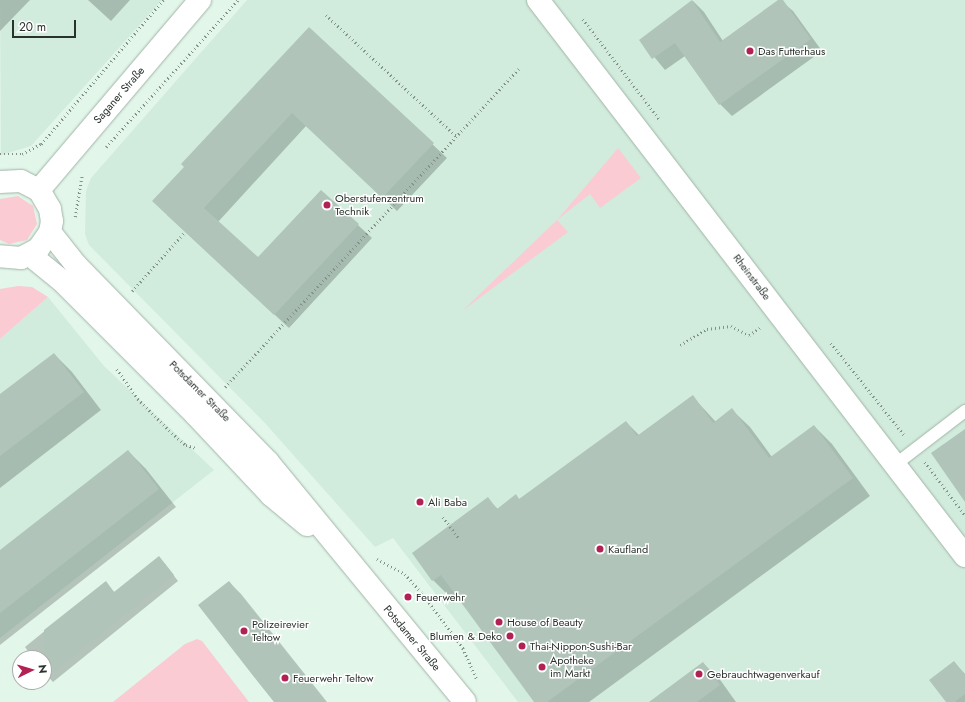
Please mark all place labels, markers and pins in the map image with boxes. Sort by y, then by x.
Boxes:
place label: Das Futterhaus [758,44,826,58]
marker: Das Futterhaus [745,46,755,56]
place label: Oberstufenzentrum Technik [335,192,424,218]
marker: Oberstufenzentrum Technik [322,200,332,210]
place label: Ali Baba [428,495,467,509]
marker: Ali Baba [415,497,425,507]
place label: Kaufland [608,542,648,556]
marker: Kaufland [595,544,605,554]
place label: Feuerwehr [416,590,465,604]
marker: Feuerwehr [403,592,413,602]
place label: House of Beauty [507,615,583,629]
marker: House of Beauty [494,617,504,627]
place label: Polizeirevier Teltow [252,618,309,644]
marker: Polizeirevier Teltow [239,626,249,636]
place label: Blumen & Deko [430,629,502,643]
marker: Blumen & Deko [505,631,515,641]
place label: Thai-Nippon-Sushi-Bar [530,639,632,653]
marker: Thai-Nippon-Sushi-Bar [517,641,527,651]
place label: Apotheke im Markt [550,654,594,680]
marker: Apotheke im Markt [537,662,547,672]
place label: Gebrauchtwagenverkauf [707,667,820,681]
marker: Gebrauchtwagenverkauf [694,669,704,679]
place label: Feuerwehr Teltow [293,671,373,685]
marker: Feuerwehr Teltow [280,673,290,683]

